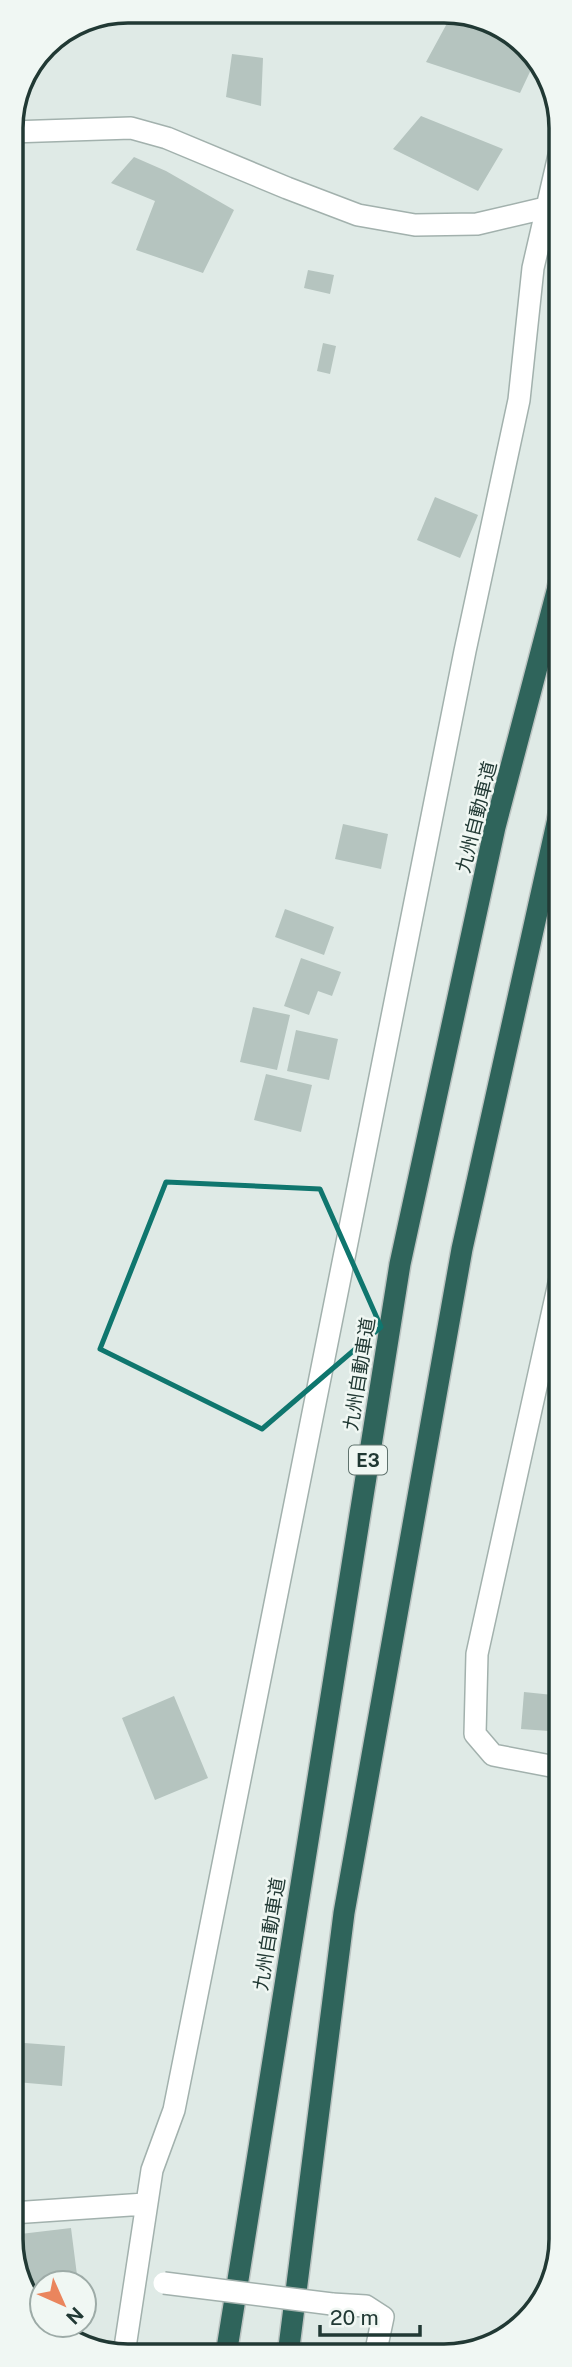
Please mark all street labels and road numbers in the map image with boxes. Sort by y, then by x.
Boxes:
street label: 九州自動車道 [452,759,500,875]
street label: 九州自動車道 [339,1316,379,1432]
road number: E3 [349,1446,387,1475]
street label: 九州自動車道 [249,1876,289,1992]

